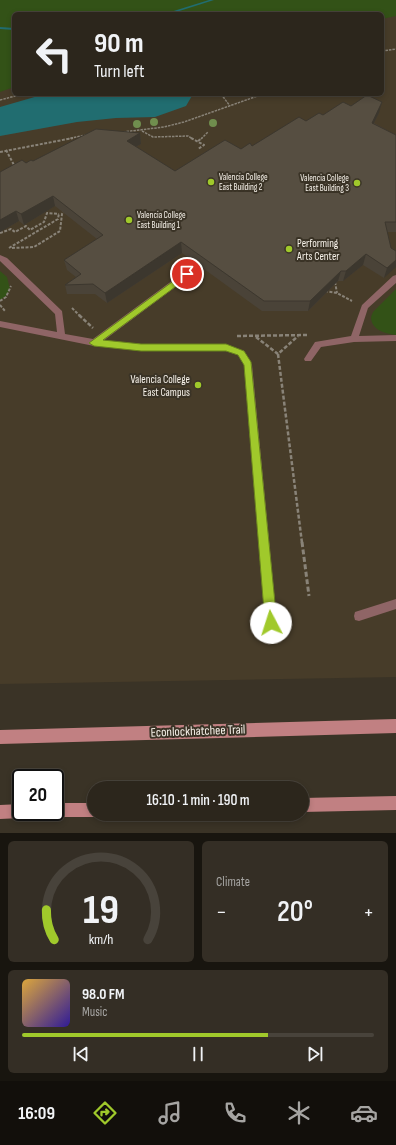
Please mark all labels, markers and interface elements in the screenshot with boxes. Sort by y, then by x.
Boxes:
text: 90 m [94,27,144,60]
icon: left [28,28,80,80]
text: Turn left [94,61,145,82]
place label: Valencia College East Building 2 [219,172,268,193]
place label: Valencia College East Building 3 [300,173,349,194]
marker: Valencia College East Building 2 [206,177,216,187]
marker: Valencia College East Building 3 [352,178,362,188]
place label: Valencia College East Building 1 [137,210,186,231]
marker: Valencia College East Building 1 [124,215,134,225]
place label: Performing Arts Center [296,237,339,263]
marker: Performing Arts Center [284,244,294,254]
pin [170,257,204,291]
icon: arrive [176,263,198,285]
place label: Valencia College East Campus [130,373,190,399]
marker: Valencia College East Campus [193,380,203,390]
position arrow [250,602,292,644]
street label: Econlockhatchee Trail [150,721,246,741]
speed limit sign: 20 [12,769,64,821]
text: 16:10 · 1 min · 190 m [146,791,250,810]
text: Climate [216,874,250,890]
text: 19 [83,885,119,934]
text: 20° [277,894,313,930]
text: − [216,899,227,926]
text: + [363,899,374,926]
text: km/h [89,930,113,947]
text: 98.0 FM [82,985,124,1004]
text: Music [82,1004,107,1020]
icon: previous [70,1043,92,1065]
icon: pause [187,1043,209,1065]
icon: next [304,1043,326,1065]
icon: directions [91,1099,119,1127]
icon: music [156,1099,184,1127]
icon: phone [221,1099,249,1127]
icon: climate [285,1099,313,1127]
icon: car [350,1099,378,1127]
text: 16:09 [18,1103,55,1124]

